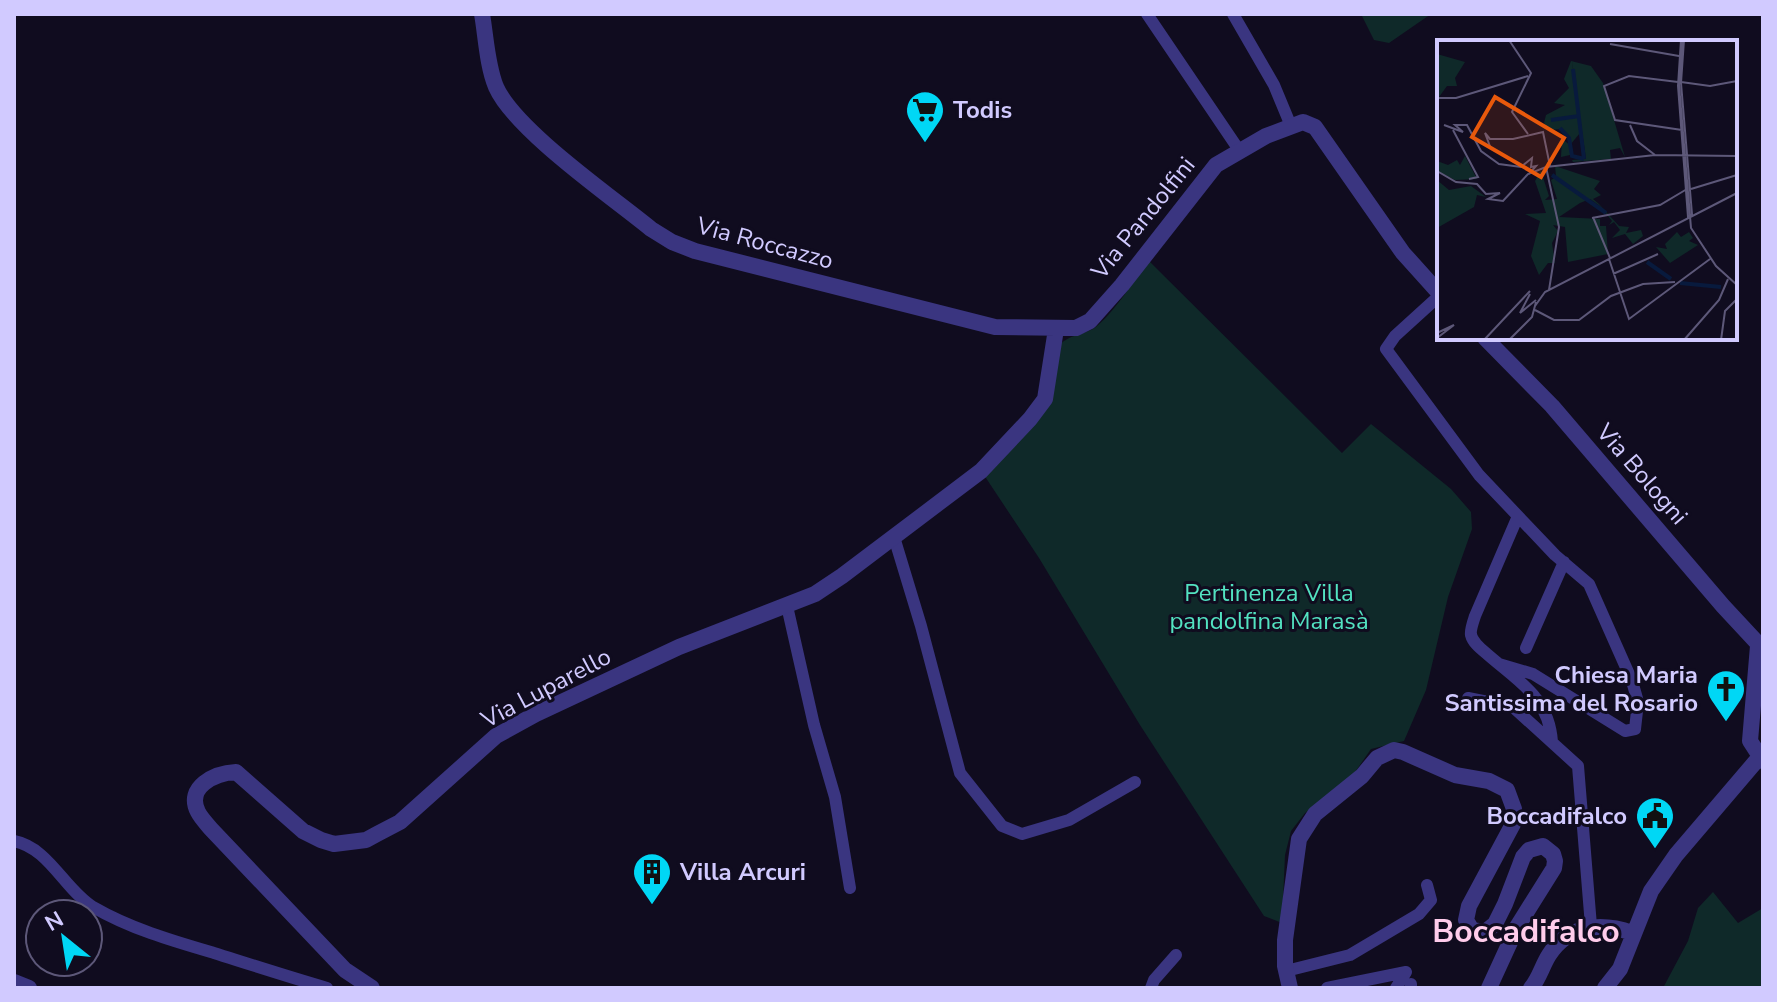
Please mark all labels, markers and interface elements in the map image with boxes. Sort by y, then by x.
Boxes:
inset map [1437,40,1737,340]
supermarket icon: Todis [904,89,946,144]
place label: Todis [953,94,1012,126]
street label: Via Pandolfini [1083,150,1202,287]
street label: Via Roccazzo [692,209,837,277]
street label: Via Bologni [1589,416,1695,531]
park label: Pertinenza Villa pandolfina Marasà [1169,577,1369,637]
street label: Via Luparello [475,640,616,736]
place label: Chiesa Maria Santissima del Rosario [1444,659,1698,719]
church icon: Chiesa Maria Santissima del Rosario [1705,668,1747,723]
public building icon: Boccadifalco [1634,795,1676,850]
place label: Boccadifalco [1486,800,1627,832]
building icon: Villa Arcuri [631,851,673,906]
place label: Villa Arcuri [679,856,806,888]
north arrow [24,898,104,978]
text: N [40,904,69,939]
district label: Boccadifalco [1432,910,1620,953]

